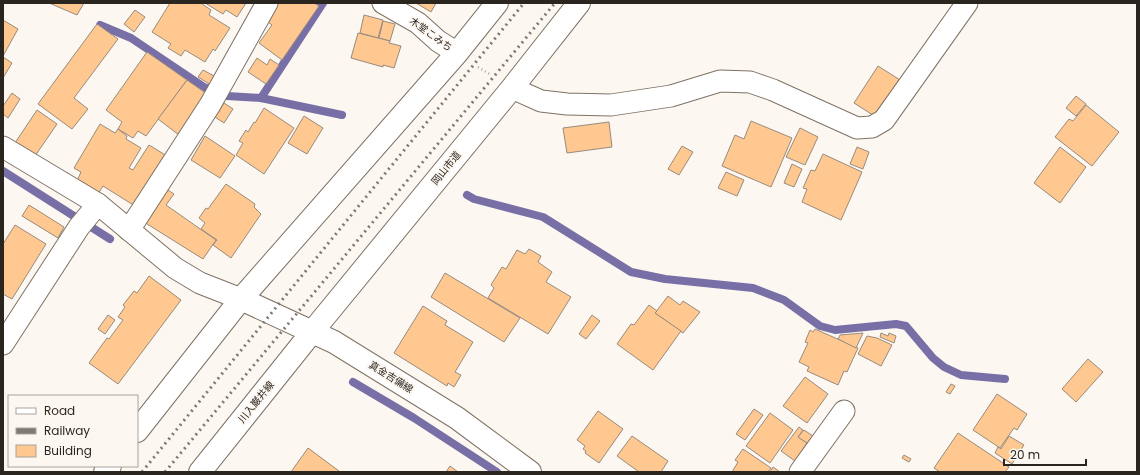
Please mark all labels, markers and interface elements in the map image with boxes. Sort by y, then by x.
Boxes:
street label: 木堂こみち [406,13,456,55]
street label: 岡山市道 [428,148,464,188]
street label: 真金吉備線 [366,357,416,397]
street label: 川入巌井線 [234,378,278,426]
legend [8,395,138,467]
text: Road [44,402,75,419]
text: Railway [44,422,90,439]
scale bar [1004,441,1086,467]
text: Building [44,442,92,459]
text: 20 m [1010,446,1040,463]

